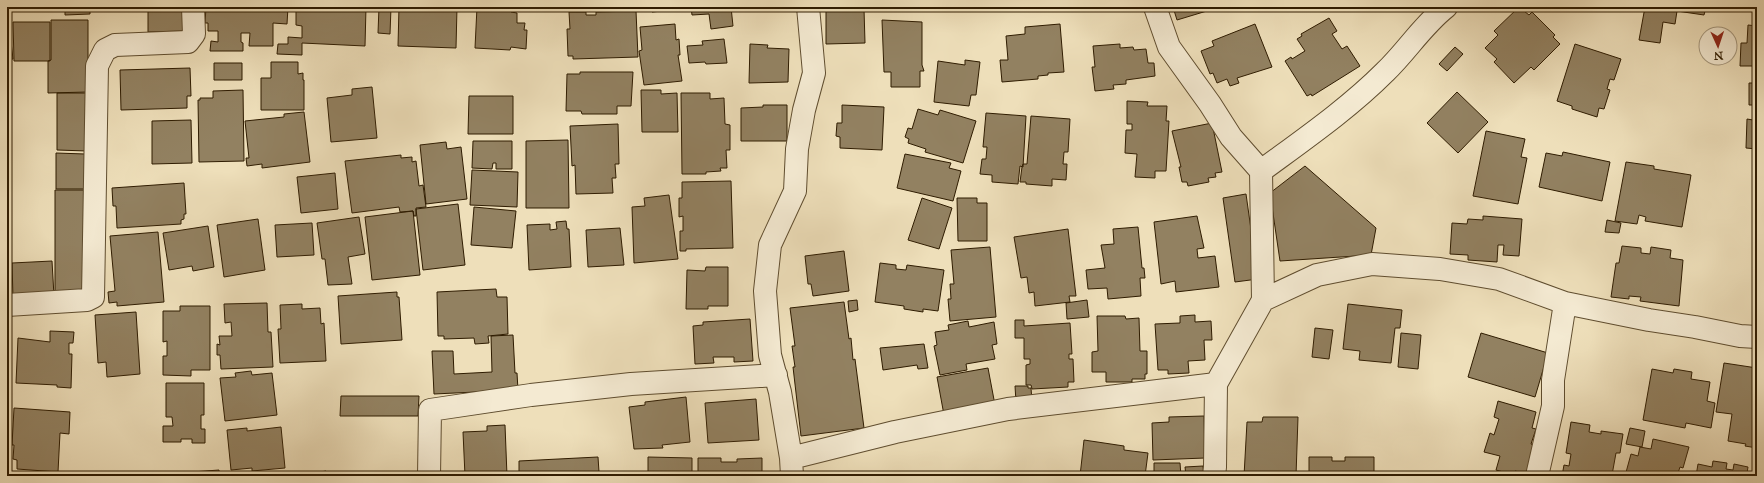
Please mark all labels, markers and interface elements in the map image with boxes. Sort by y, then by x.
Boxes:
north arrow [1698,26,1738,66]
text: N [1713,49,1724,62]

